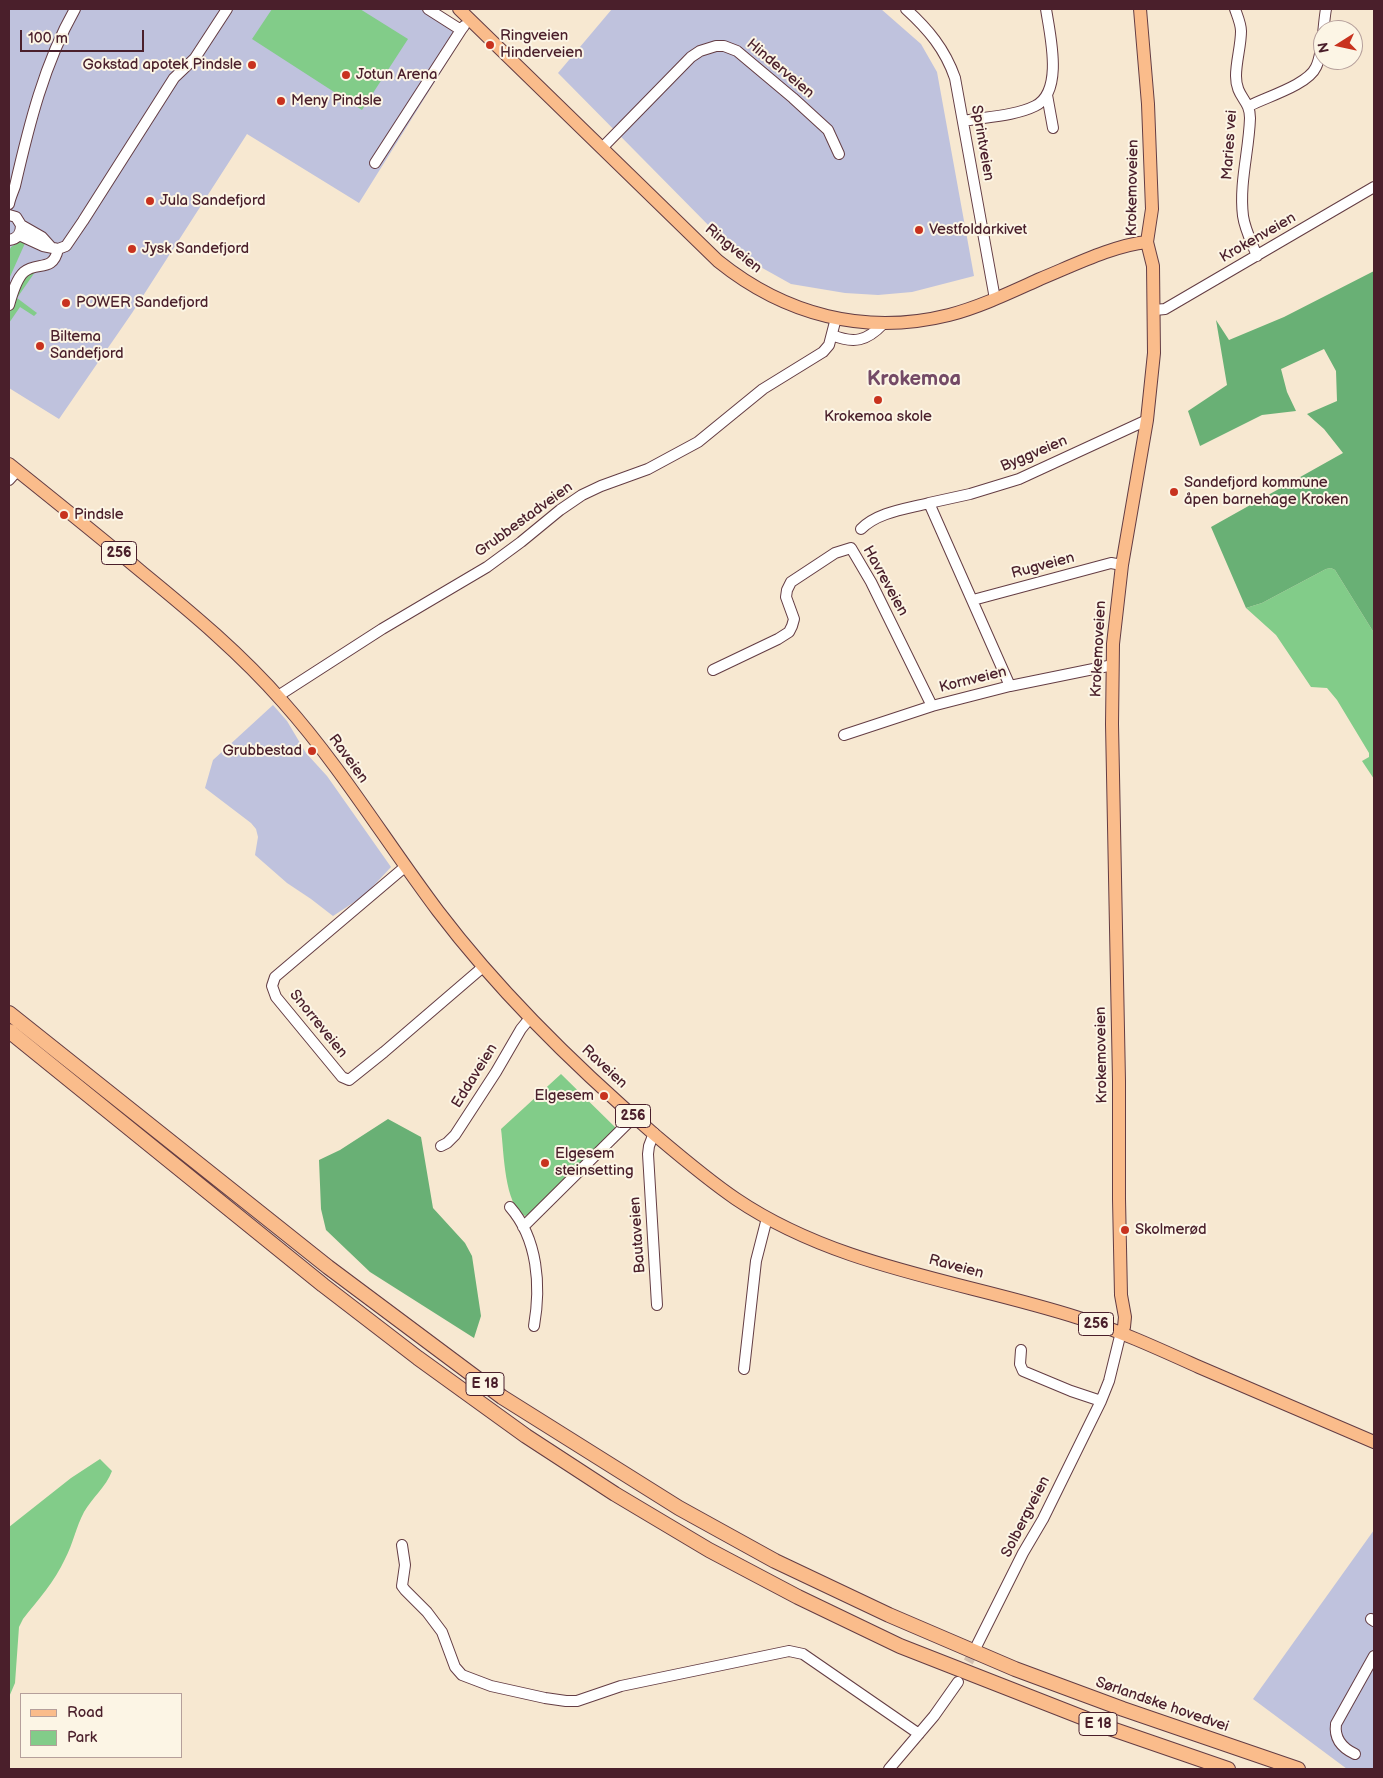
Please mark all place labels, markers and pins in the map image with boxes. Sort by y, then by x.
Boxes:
place label: Ringveien Hinderveien [500,27,583,62]
marker: Ringveien Hinderveien [484,39,496,51]
place label: Gokstad apotek Pindsle [83,56,242,74]
marker: Gokstad apotek Pindsle [246,59,258,71]
place label: Jotun Arena [356,66,437,84]
marker: Jotun Arena [340,69,352,81]
place label: Meny Pindsle [291,92,382,110]
marker: Meny Pindsle [275,95,287,107]
place label: Jula Sandefjord [160,192,266,210]
marker: Jula Sandefjord [144,195,156,207]
place label: Vestfoldarkivet [929,221,1027,239]
marker: Vestfoldarkivet [913,224,925,236]
place label: Jysk Sandefjord [142,240,249,258]
marker: Jysk Sandefjord [126,243,138,255]
place label: POWER Sandefjord [76,294,208,312]
marker: POWER Sandefjord [60,297,72,309]
place label: Biltema Sandefjord [50,328,124,363]
marker: Biltema Sandefjord [34,340,46,352]
marker: Krokemoa skole [872,394,884,406]
place label: Krokemoa skole [824,408,932,426]
place label: Sandefjord kommune åpen barnehage Kroken [1184,474,1348,509]
marker: Sandefjord kommune åpen barnehage Kroken [1168,486,1180,498]
place label: Pindsle [74,506,124,524]
marker: Pindsle [58,509,70,521]
place label: Grubbestad [223,742,302,760]
marker: Grubbestad [306,745,318,757]
place label: Elgesem [535,1087,594,1105]
marker: Elgesem [598,1090,610,1102]
place label: Elgesem steinsetting [555,1145,634,1180]
marker: Elgesem steinsetting [539,1157,551,1169]
place label: Skolmerød [1135,1221,1206,1239]
marker: Skolmerød [1119,1224,1131,1236]

